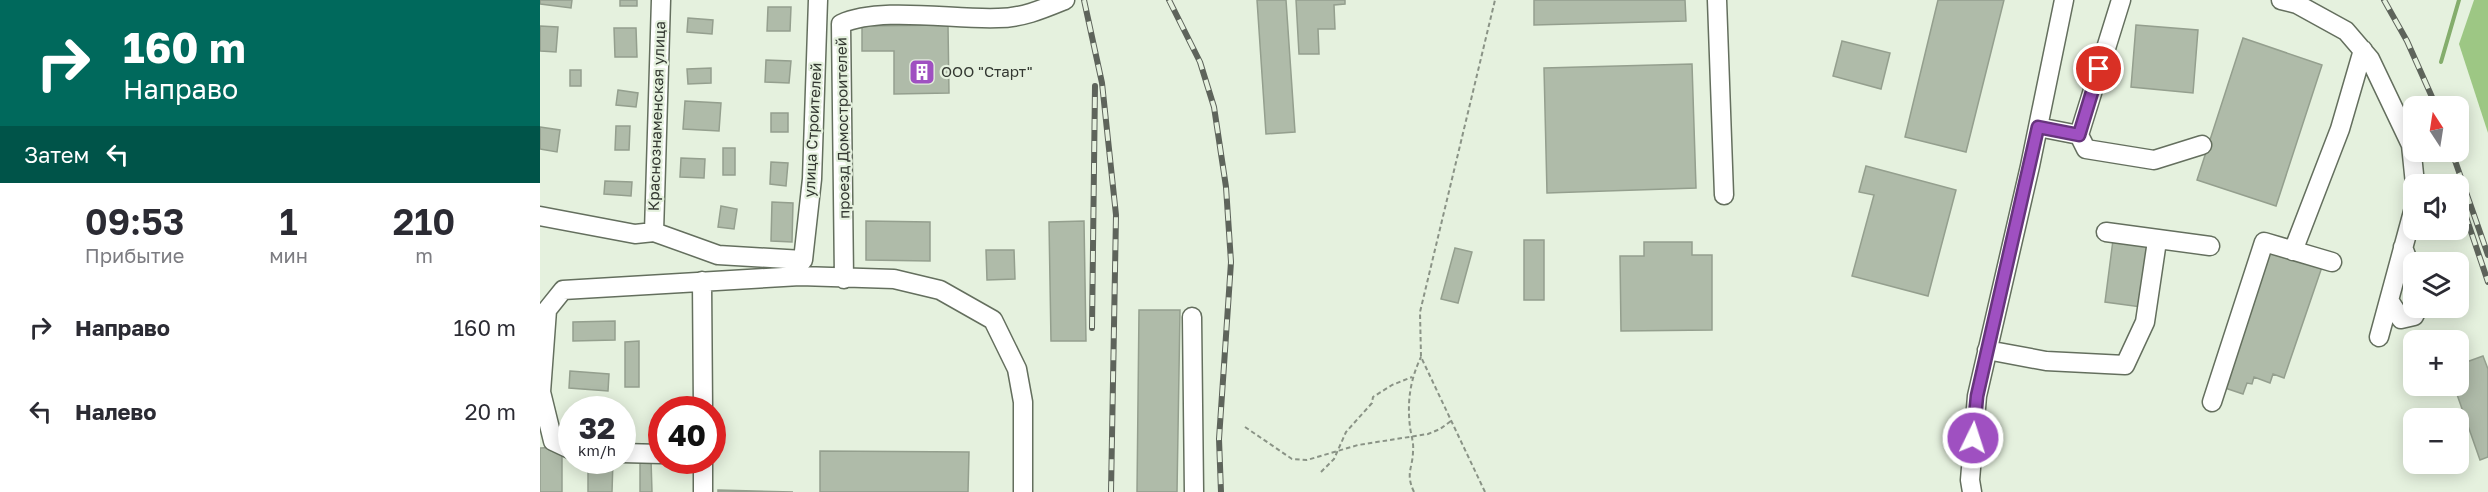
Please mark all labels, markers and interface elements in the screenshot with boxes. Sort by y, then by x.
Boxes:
street label: Краснознаменская улица [644,21,668,211]
text: 160 m [123,22,246,72]
icon: right [24,24,102,102]
street label: проезд Домостроителей [831,37,853,219]
pin [2073,43,2124,94]
icon: arrive [2082,52,2115,85]
building icon: ООО "Старт" [907,57,937,87]
street label: улица Строителей [799,62,825,198]
place label: ООО "Старт" [941,62,1033,80]
text: Направо [123,73,238,105]
north arrow [2403,96,2469,162]
map controls [2403,96,2469,474]
icon: left [101,138,134,171]
text: Затем [24,141,89,168]
button: sound [2403,174,2469,240]
text: 09:53 [85,200,185,243]
text: 1 [280,200,298,243]
text: 210 [393,200,455,243]
text: Прибытие [85,243,184,267]
text: мин [269,243,308,267]
text: m [415,243,433,267]
button: layers [2403,252,2469,318]
icon: right [24,311,57,344]
text: Направо [75,314,170,341]
text: 160 m [453,314,516,341]
button: + [2403,330,2469,396]
icon: left [24,395,57,428]
speed limit sign: 40 [648,396,726,474]
text: Налево [75,398,157,425]
text: 20 m [465,398,516,425]
position arrow [1941,406,2005,470]
button: − [2403,408,2469,474]
text: 32 [579,410,615,446]
text: km/h [578,441,616,459]

